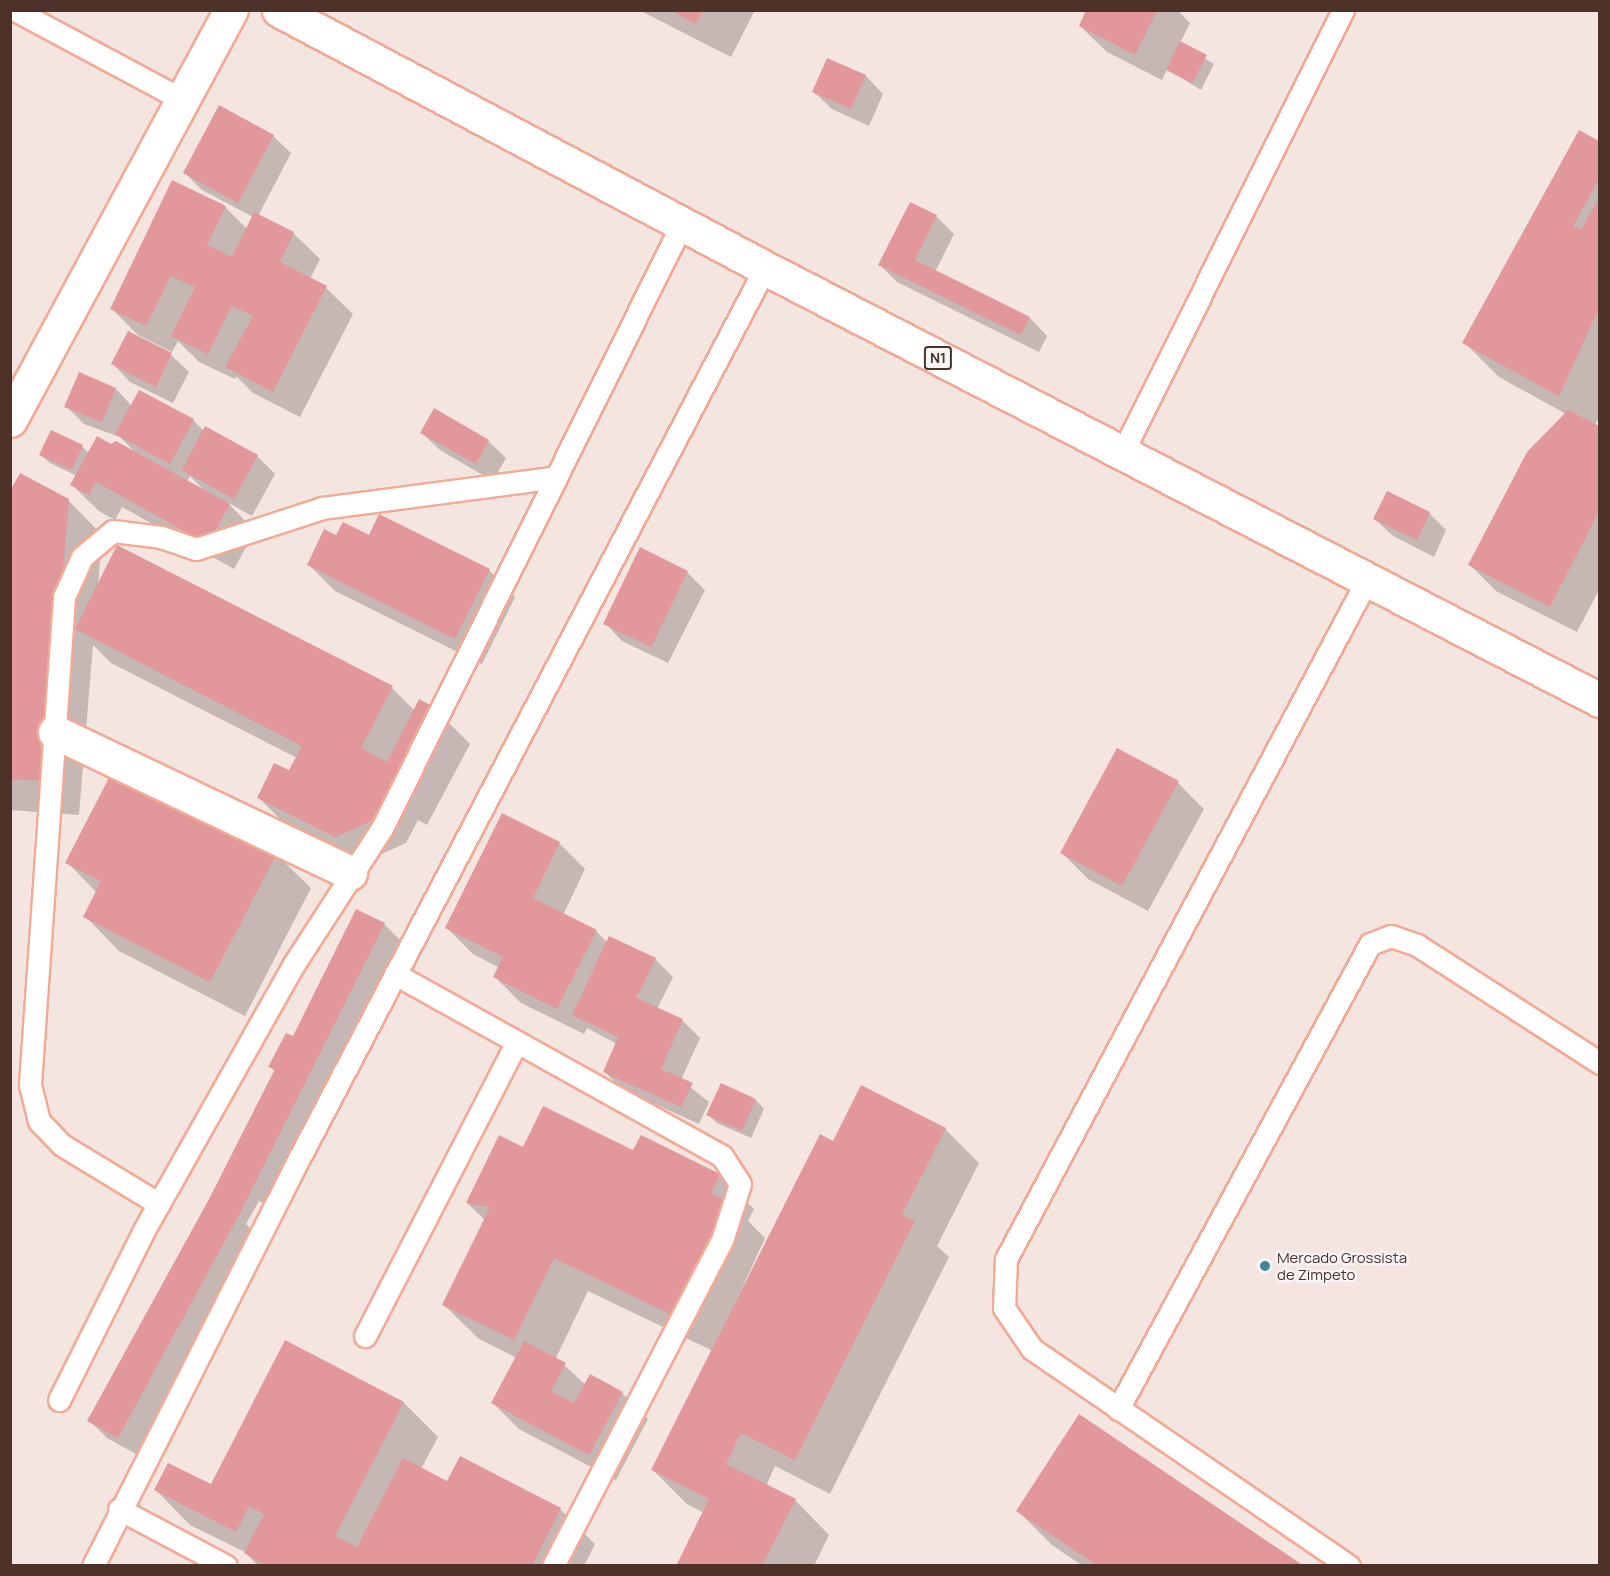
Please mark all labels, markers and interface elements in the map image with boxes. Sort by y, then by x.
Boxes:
road number: N1 [923,347,953,369]
place label: Mercado Grossista de Zimpeto [1277,1248,1407,1283]
marker: Mercado Grossista de Zimpeto [1258,1259,1272,1273]

